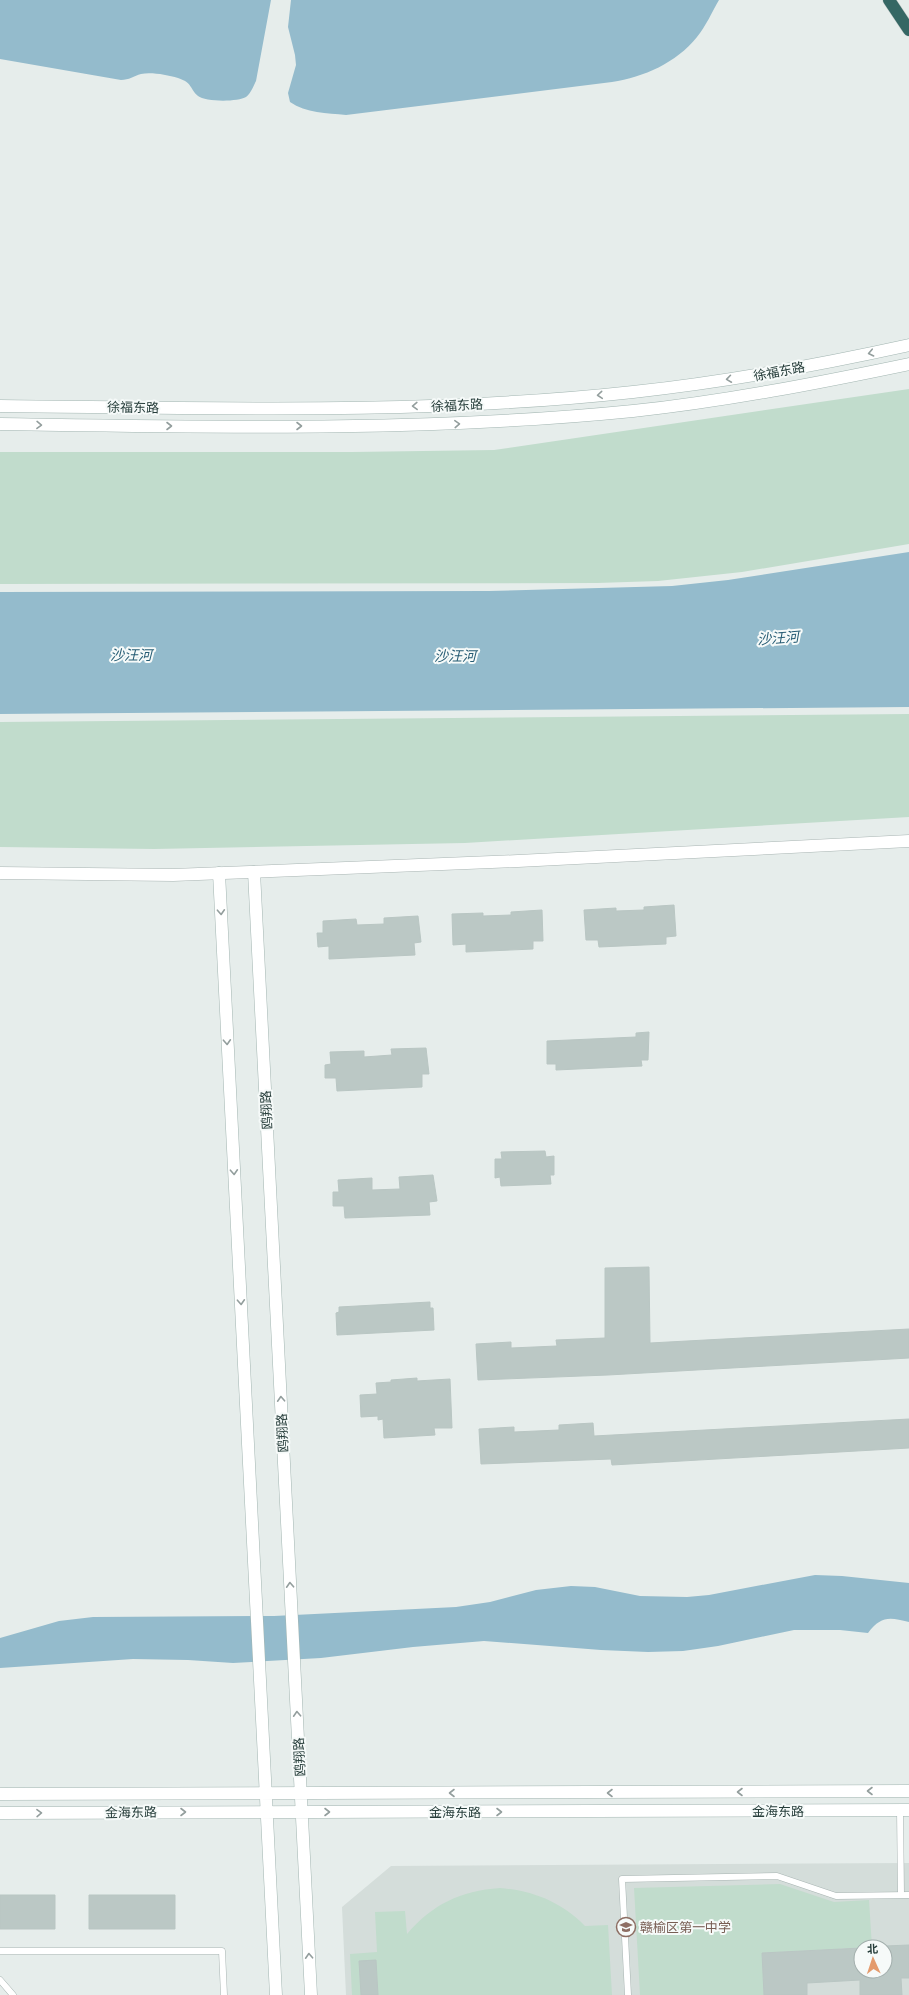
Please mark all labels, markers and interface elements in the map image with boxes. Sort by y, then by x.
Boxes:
one-way arrow [868,348,874,356]
street label: 徐福东路 [752,359,806,384]
one-way arrow [726,374,732,383]
one-way arrow [597,390,603,399]
street label: 徐福东路 [431,397,483,414]
street label: 徐福东路 [107,400,159,415]
one-way arrow [412,402,418,411]
one-way arrow [454,419,460,428]
one-way arrow [36,420,42,429]
one-way arrow [166,422,172,430]
one-way arrow [296,422,302,430]
water label: 沙汪河 [756,628,802,647]
water label: 沙汪河 [110,647,155,663]
water label: 沙汪河 [434,648,479,664]
one-way arrow [216,909,225,915]
one-way arrow [223,1039,232,1045]
street label: 鸥翔路 [258,1090,275,1130]
one-way arrow [230,1169,238,1175]
one-way arrow [236,1299,245,1305]
one-way arrow [276,1396,285,1402]
street label: 鸥翔路 [274,1413,291,1453]
one-way arrow [286,1582,295,1588]
one-way arrow [292,1711,301,1717]
street label: 鸥翔路 [291,1737,308,1777]
one-way arrow [867,1787,873,1795]
one-way arrow [737,1788,743,1796]
one-way arrow [449,1789,455,1797]
one-way arrow [607,1789,613,1797]
street label: 金海东路 [752,1804,804,1819]
street label: 金海东路 [105,1805,157,1820]
street label: 金海东路 [429,1805,481,1820]
one-way arrow [180,1808,186,1816]
one-way arrow [324,1808,330,1816]
one-way arrow [496,1808,502,1816]
one-way arrow [36,1809,42,1817]
school or university icon: 赣榆区第一中学 [615,1916,637,1938]
place label: 赣榆区第一中学 [640,1920,731,1935]
north arrow [853,1939,893,1979]
text: 北 [867,1943,878,1955]
one-way arrow [305,1953,313,1959]

